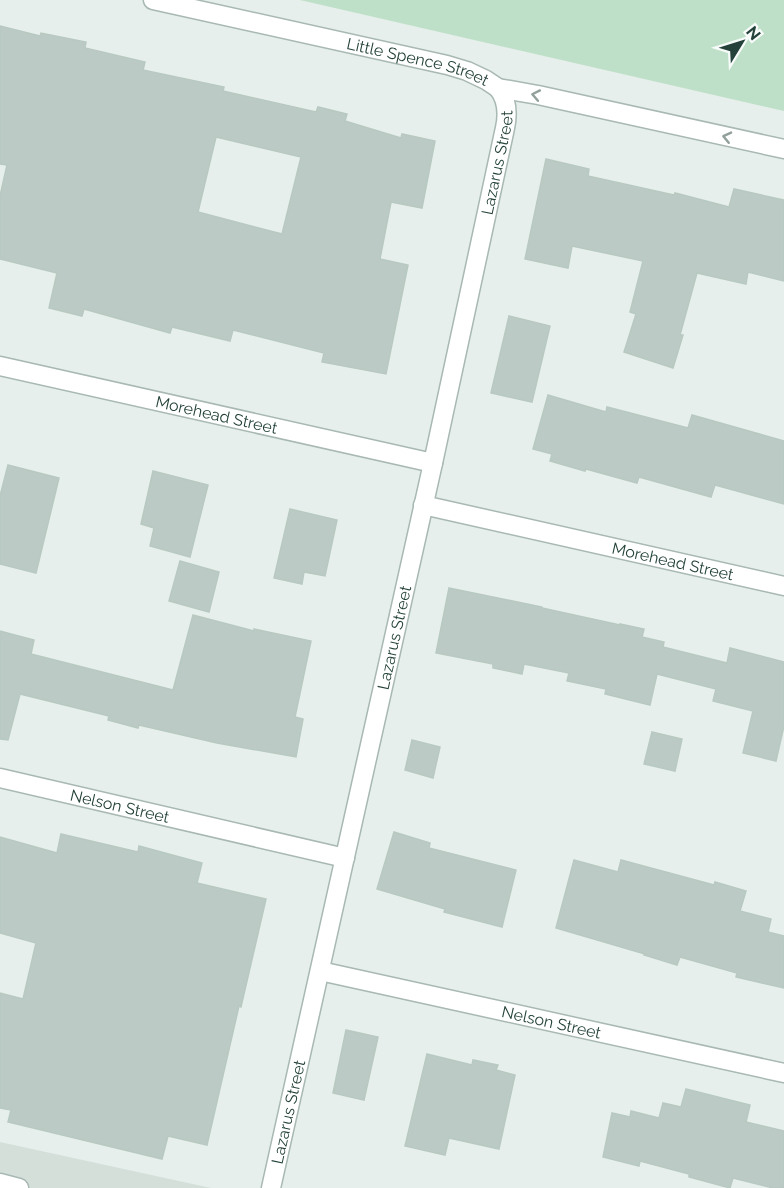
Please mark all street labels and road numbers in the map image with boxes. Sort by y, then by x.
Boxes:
street label: Little Spence Street [345,34,493,90]
street label: Lazarus Street [477,110,516,217]
street label: Morehead Street [154,392,280,438]
street label: Morehead Street [610,538,736,584]
street label: Lazarus Street [373,583,415,691]
street label: Nelson Street [68,785,172,827]
street label: Nelson Street [500,1002,603,1042]
street label: Lazarus Street [267,1057,309,1166]

